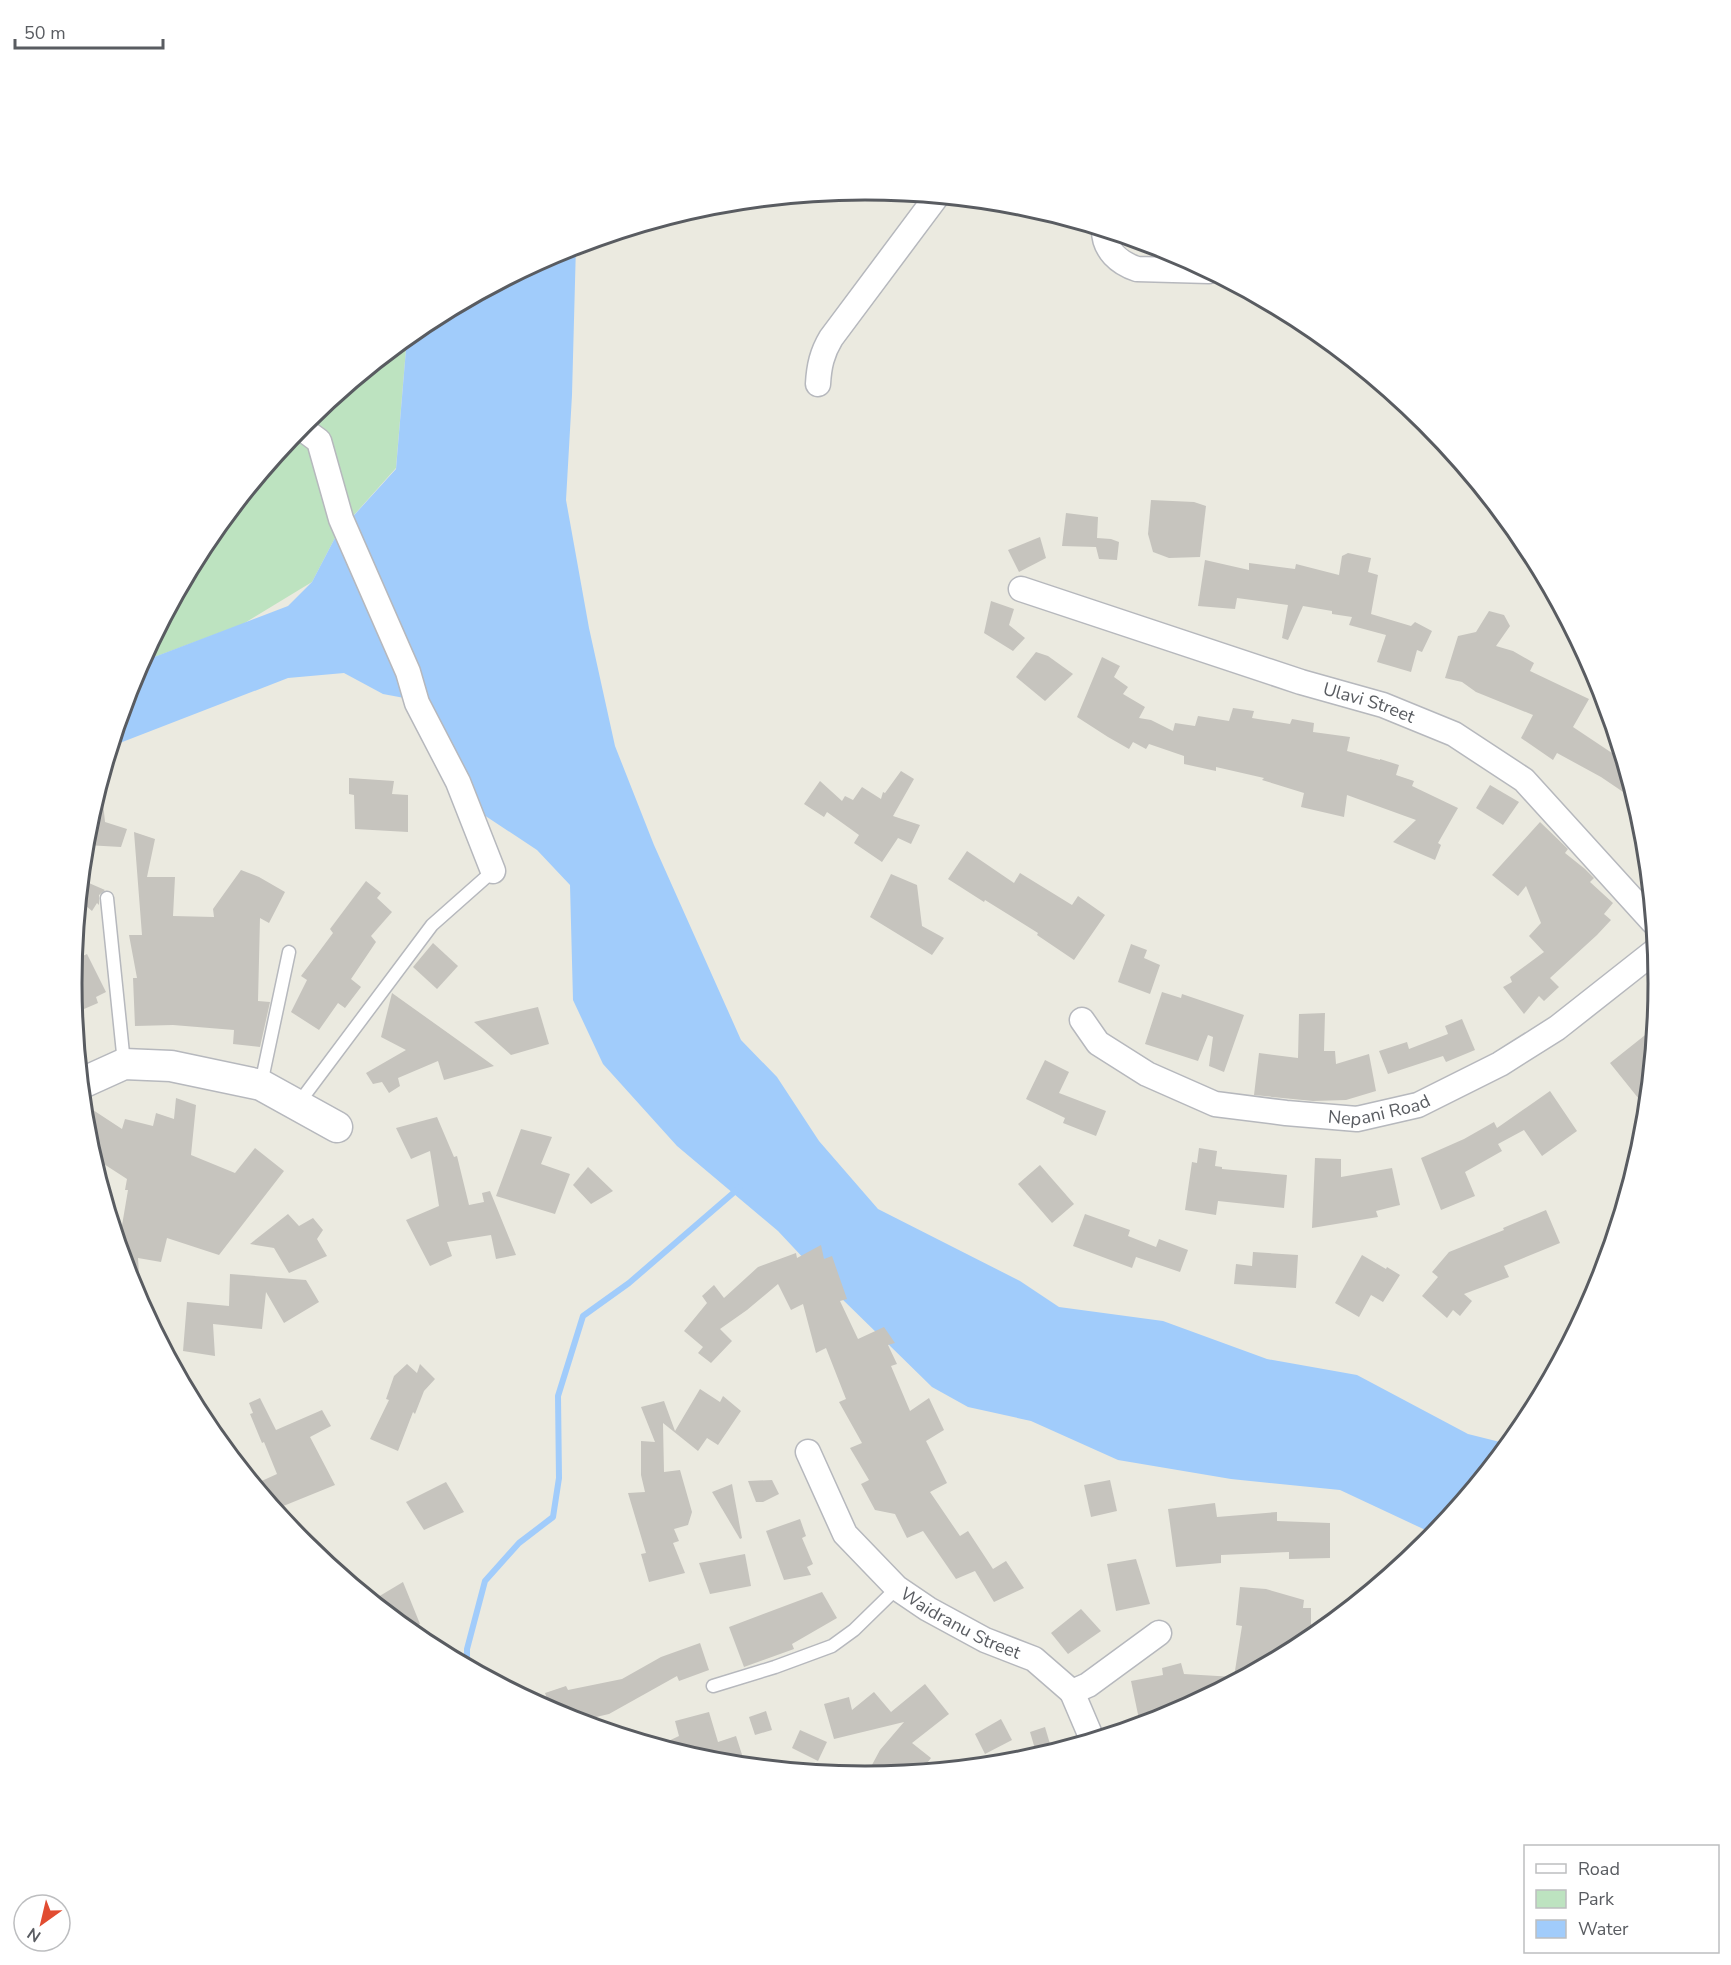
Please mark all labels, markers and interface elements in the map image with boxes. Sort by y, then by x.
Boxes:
scale bar [15,12,164,50]
text: 50 m [24,21,66,45]
street label: Ulavi Street [1320,677,1419,729]
street label: Nepani Road [1327,1089,1434,1131]
street label: Waidranu Street [896,1582,1025,1665]
legend [1524,1845,1719,1953]
text: Road [1578,1857,1620,1881]
text: Park [1578,1887,1615,1911]
north arrow [12,1893,72,1953]
text: Water [1578,1917,1629,1941]
text: N [23,1922,45,1947]

